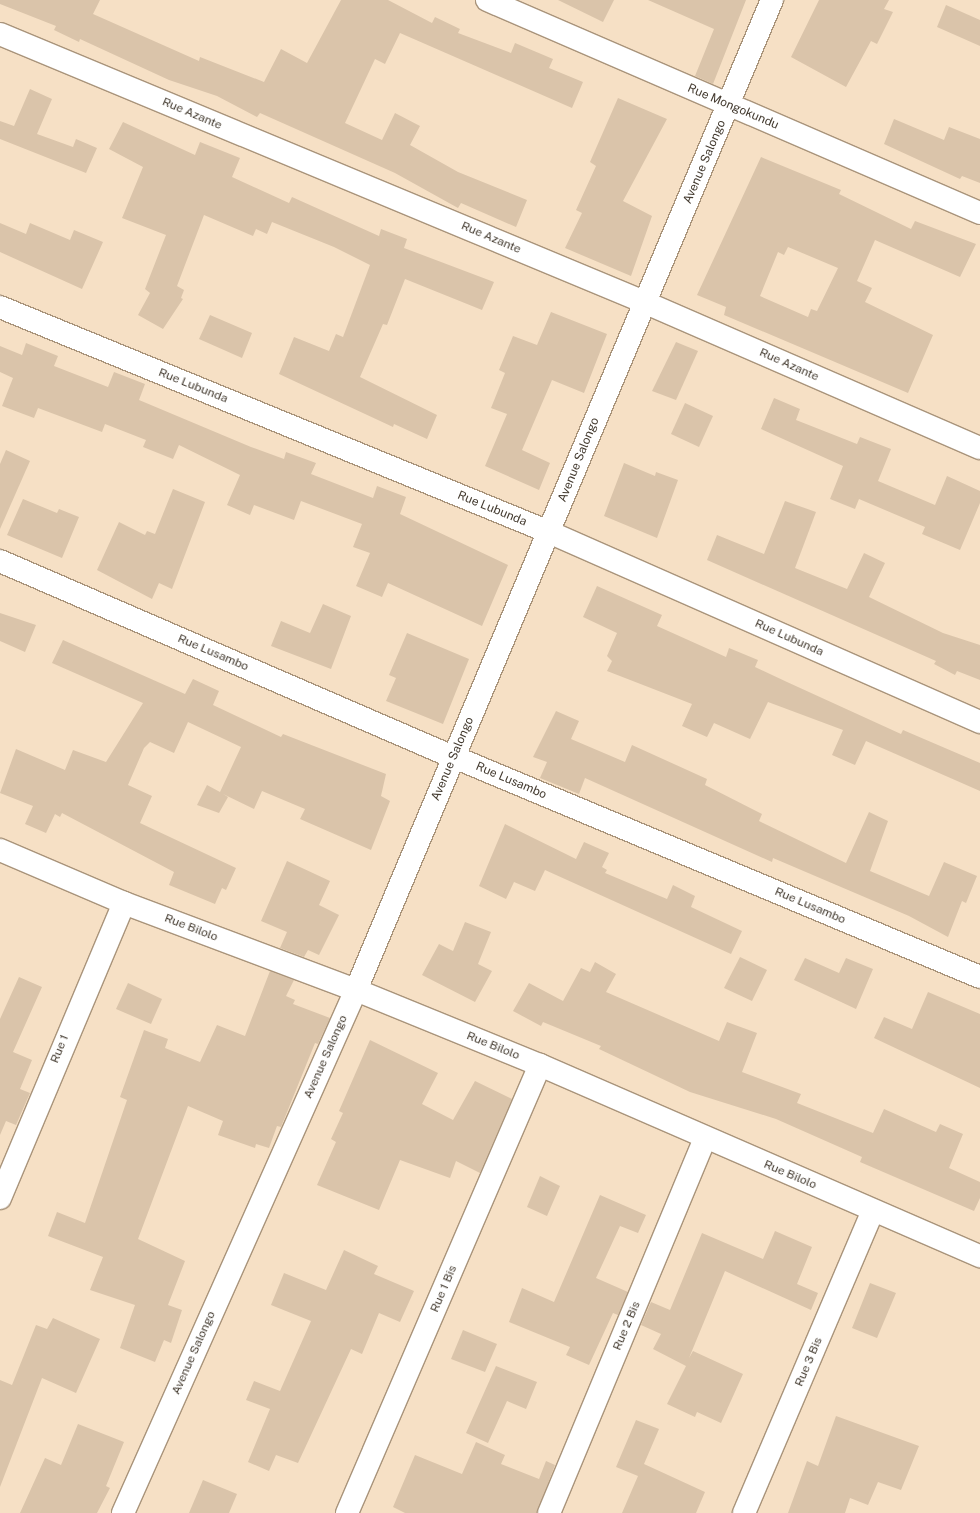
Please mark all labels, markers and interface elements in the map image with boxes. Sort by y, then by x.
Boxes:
street label: Rue Mongokundu [685,81,781,133]
street label: Rue Azante [160,95,224,133]
street label: Avenue Salongo [681,118,729,206]
street label: Rue Azante [459,219,523,257]
street label: Rue Azante [757,345,821,385]
street label: Rue Lubunda [156,366,230,406]
street label: Avenue Salongo [555,416,603,504]
street label: Rue Lubunda [455,489,529,529]
street label: Rue Lubunda [752,616,826,660]
street label: Rue Lusambo [175,632,251,674]
street label: Avenue Salongo [429,715,477,803]
street label: Rue Lusambo [473,760,549,802]
street label: Rue Lusambo [772,885,848,927]
street label: Rue Bilolo [162,911,220,945]
street label: Avenue Salongo [301,1013,351,1101]
street label: Rue Bilolo [464,1029,522,1063]
street label: Rue 1 [48,1033,72,1065]
street label: Rue Bilolo [761,1157,819,1193]
street label: Rue 1 Bis [428,1263,460,1315]
street label: Rue 2 Bis [610,1299,644,1353]
street label: Avenue Salongo [169,1309,219,1397]
street label: Rue 3 Bis [792,1335,826,1389]

